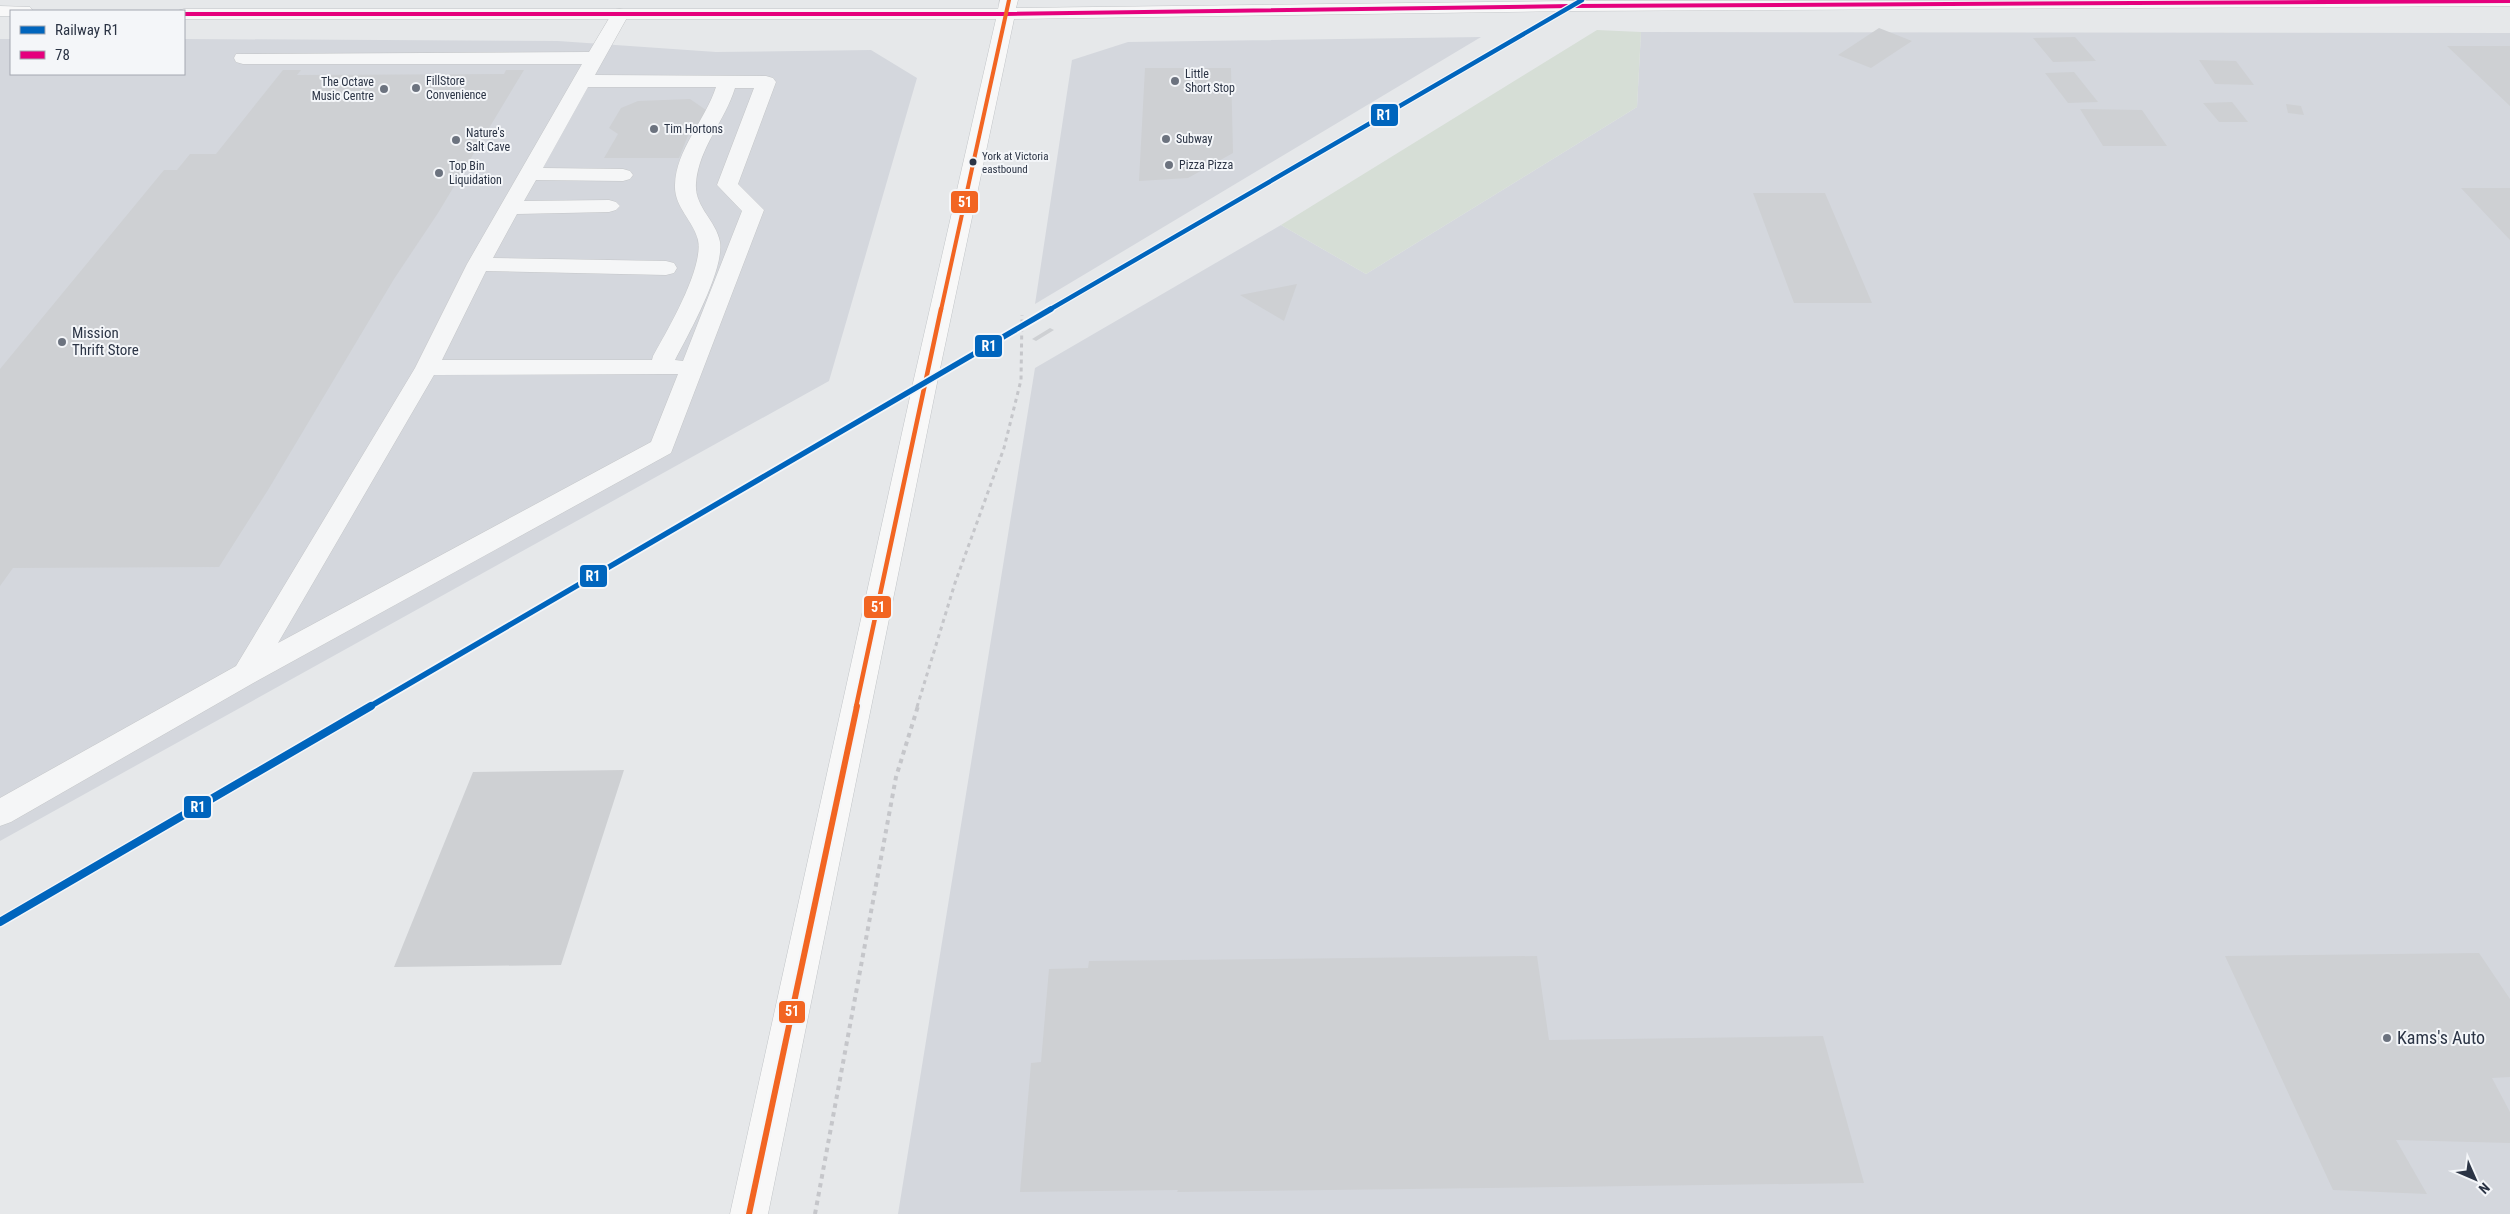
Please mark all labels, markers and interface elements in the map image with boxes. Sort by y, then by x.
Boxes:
legend [10,10,185,75]
text: Railway R1 [55,21,119,39]
text: 78 [55,46,70,64]
place label: Little Short Stop [1185,67,1235,95]
place label: FillStore Convenience [426,74,487,102]
place label: The Octave Music Centre [312,75,374,103]
marker: Little Short Stop [1169,75,1181,87]
marker: FillStore Convenience [410,82,422,94]
marker: The Octave Music Centre [378,83,390,95]
line badge: R1 [1370,103,1399,127]
text: R1 [1377,107,1391,123]
place label: Tim Hortons [664,122,723,136]
marker: Tim Hortons [648,123,660,135]
place label: Nature's Salt Cave [466,126,511,154]
place label: Subway [1176,132,1212,146]
marker: Subway [1160,133,1172,145]
marker: Nature's Salt Cave [450,134,462,146]
place label: York at Victoria eastbound [982,150,1048,176]
marker: York at Victoria eastbound [968,157,978,167]
place label: Pizza Pizza [1179,158,1233,172]
place label: Top Bin Liquidation [449,159,502,187]
marker: Pizza Pizza [1163,159,1175,171]
marker: Top Bin Liquidation [433,167,445,179]
line badge: 51 [950,190,979,214]
text: 51 [958,194,972,210]
place label: Mission Thrift Store [72,324,139,359]
line badge: R1 [974,334,1003,358]
marker: Mission Thrift Store [56,336,68,348]
text: R1 [982,338,996,354]
line badge: R1 [579,564,608,588]
text: R1 [586,568,600,584]
line badge: 51 [863,595,892,619]
text: 51 [871,599,885,615]
line badge: R1 [183,795,212,819]
text: R1 [191,799,205,815]
line badge: 51 [778,1000,806,1024]
text: 51 [785,1003,799,1019]
place label: Kams's Auto [2397,1027,2485,1048]
marker: Kams's Auto [2381,1032,2393,1044]
north arrow [2450,1154,2500,1204]
text: N [2476,1180,2493,1197]

